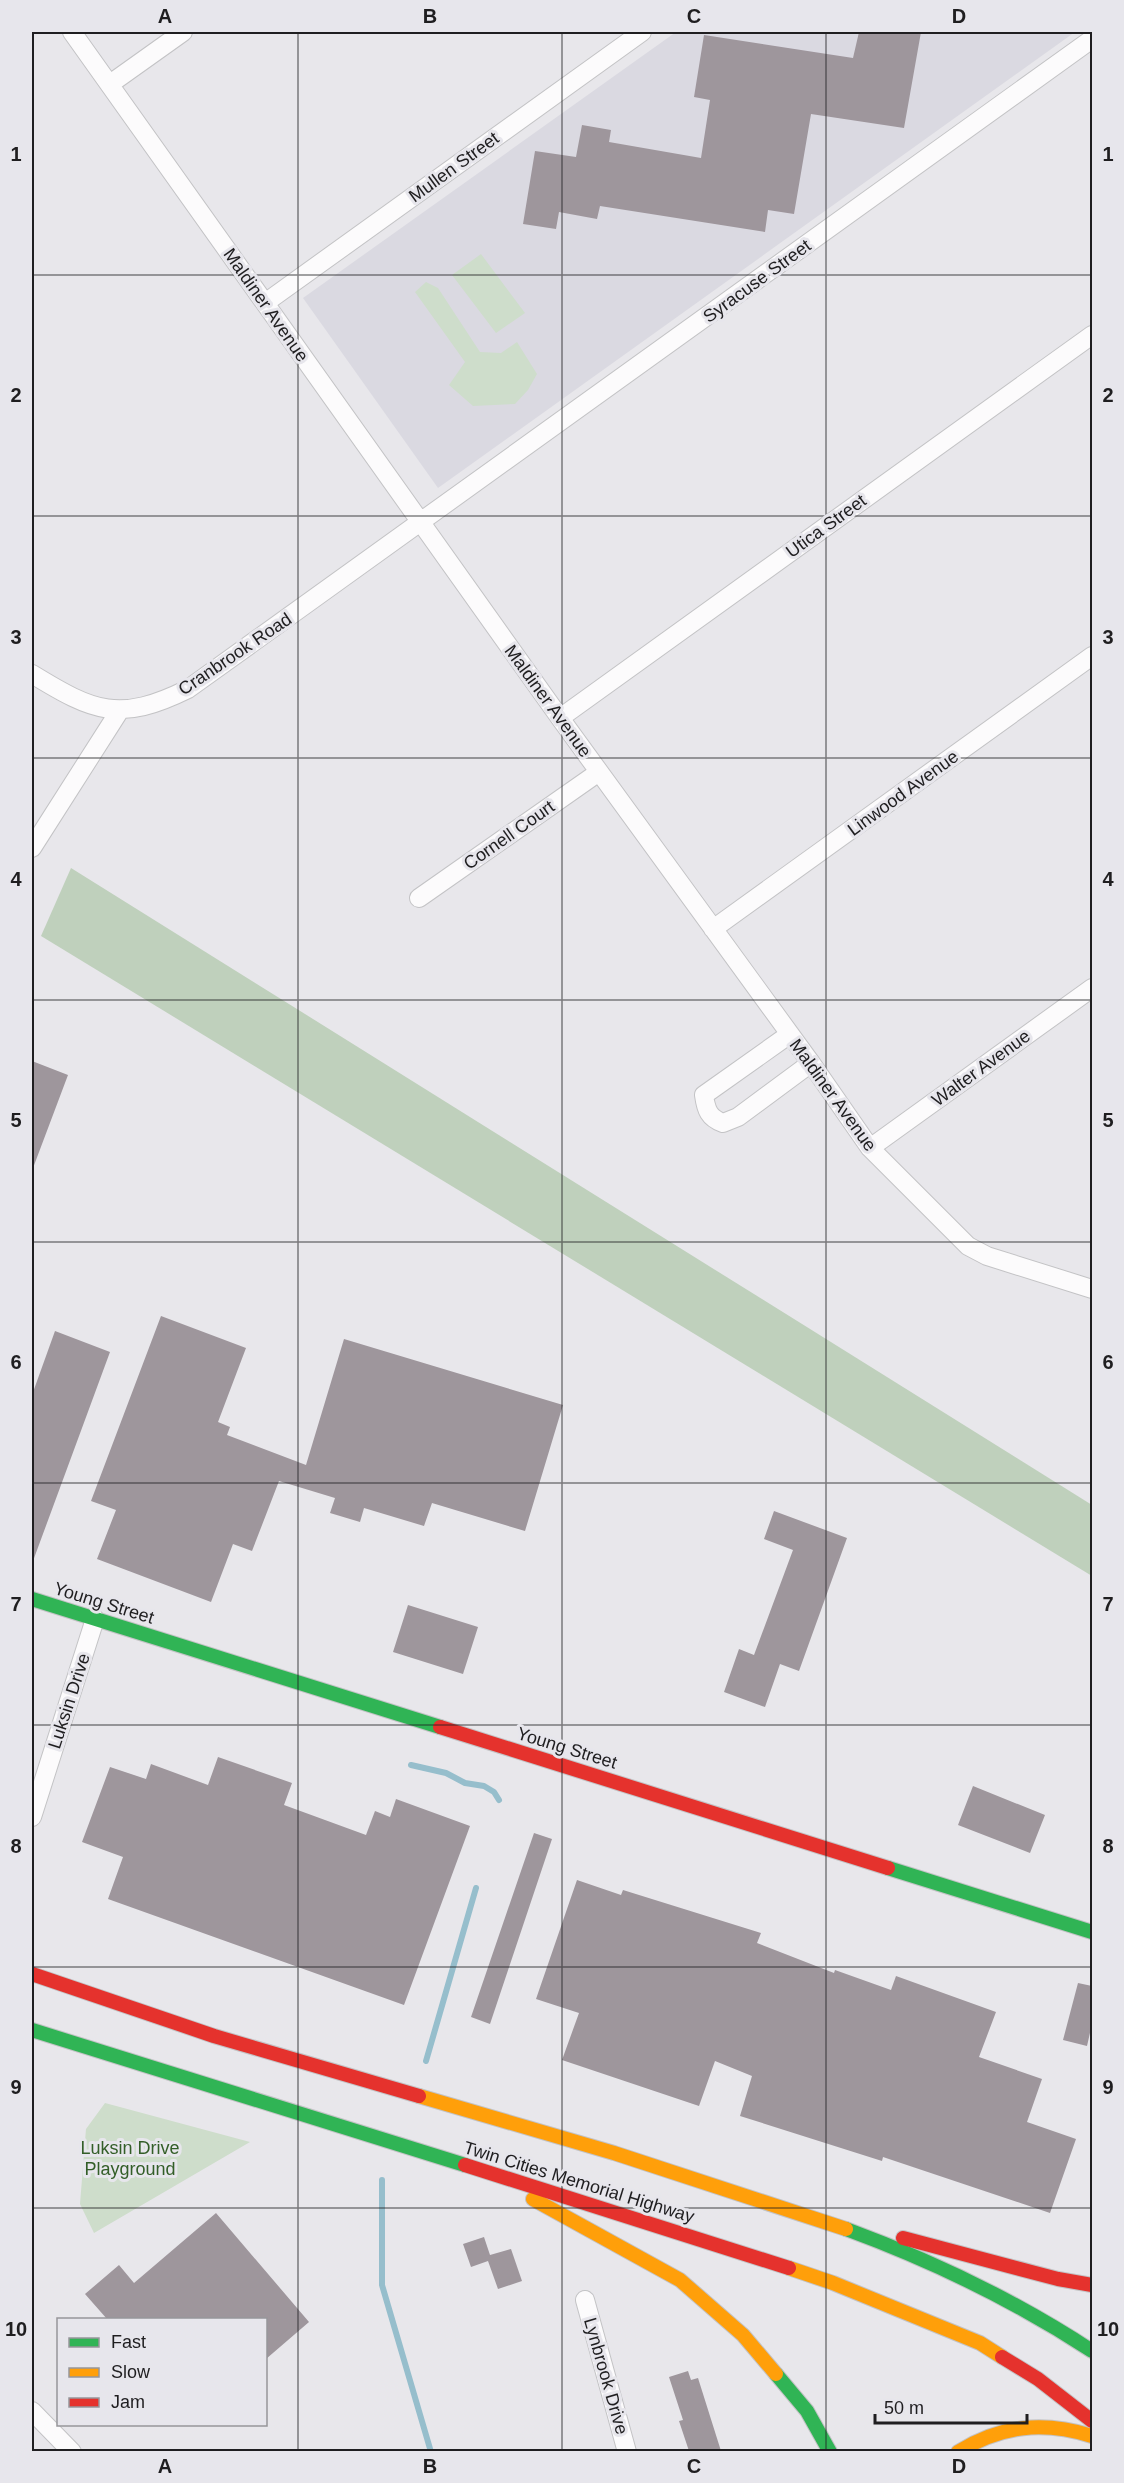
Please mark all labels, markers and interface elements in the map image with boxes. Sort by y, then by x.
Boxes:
text: A [158,5,172,27]
text: B [423,5,437,27]
text: C [687,5,701,27]
text: D [952,5,966,27]
street label: Mullen Street [405,128,503,206]
text: 1 [10,143,22,165]
text: 1 [1102,143,1114,165]
street label: Syracuse Street [699,235,815,327]
street label: Maldiner Avenue [219,244,313,366]
text: 2 [10,384,22,406]
text: 2 [1102,384,1114,406]
street label: Utica Street [782,490,870,562]
street label: Cranbrook Road [175,609,295,699]
text: 3 [10,626,22,648]
text: 3 [1102,626,1114,648]
street label: Maldiner Avenue [501,641,595,761]
street label: Linwood Avenue [844,746,962,840]
street label: Cornell Court [460,796,558,874]
text: 4 [10,868,22,890]
text: 4 [1102,868,1114,890]
street label: Walter Avenue [928,1026,1034,1110]
street label: Maldiner Avenue [786,1035,880,1155]
text: 5 [10,1109,22,1131]
text: 5 [1102,1109,1114,1131]
text: 6 [10,1351,22,1373]
text: 6 [1102,1351,1114,1373]
street label: Young Street [52,1578,156,1628]
text: 7 [10,1593,22,1615]
text: 7 [1102,1593,1114,1615]
street label: Luksin Drive [44,1651,94,1751]
street label: Young Street [515,1723,619,1773]
text: 8 [10,1835,22,1857]
text: 8 [1102,1835,1114,1857]
text: 9 [10,2076,22,2098]
text: 9 [1102,2076,1114,2098]
street label: Twin Cities Memorial Highway [461,2137,697,2227]
park label: Luksin Drive Playground [80,2138,180,2179]
street label: Lynbrook Drive [580,2315,632,2437]
text: 10 [5,2318,27,2340]
legend [57,2318,267,2426]
text: 10 [1097,2318,1119,2340]
text: Fast [111,2332,146,2352]
text: Slow [111,2362,151,2382]
scale bar [875,2387,1026,2425]
text: Jam [111,2392,145,2412]
text: 50 m [884,2398,924,2418]
text: A [158,2455,172,2477]
text: B [423,2455,437,2477]
text: C [687,2455,701,2477]
text: D [952,2455,966,2477]

